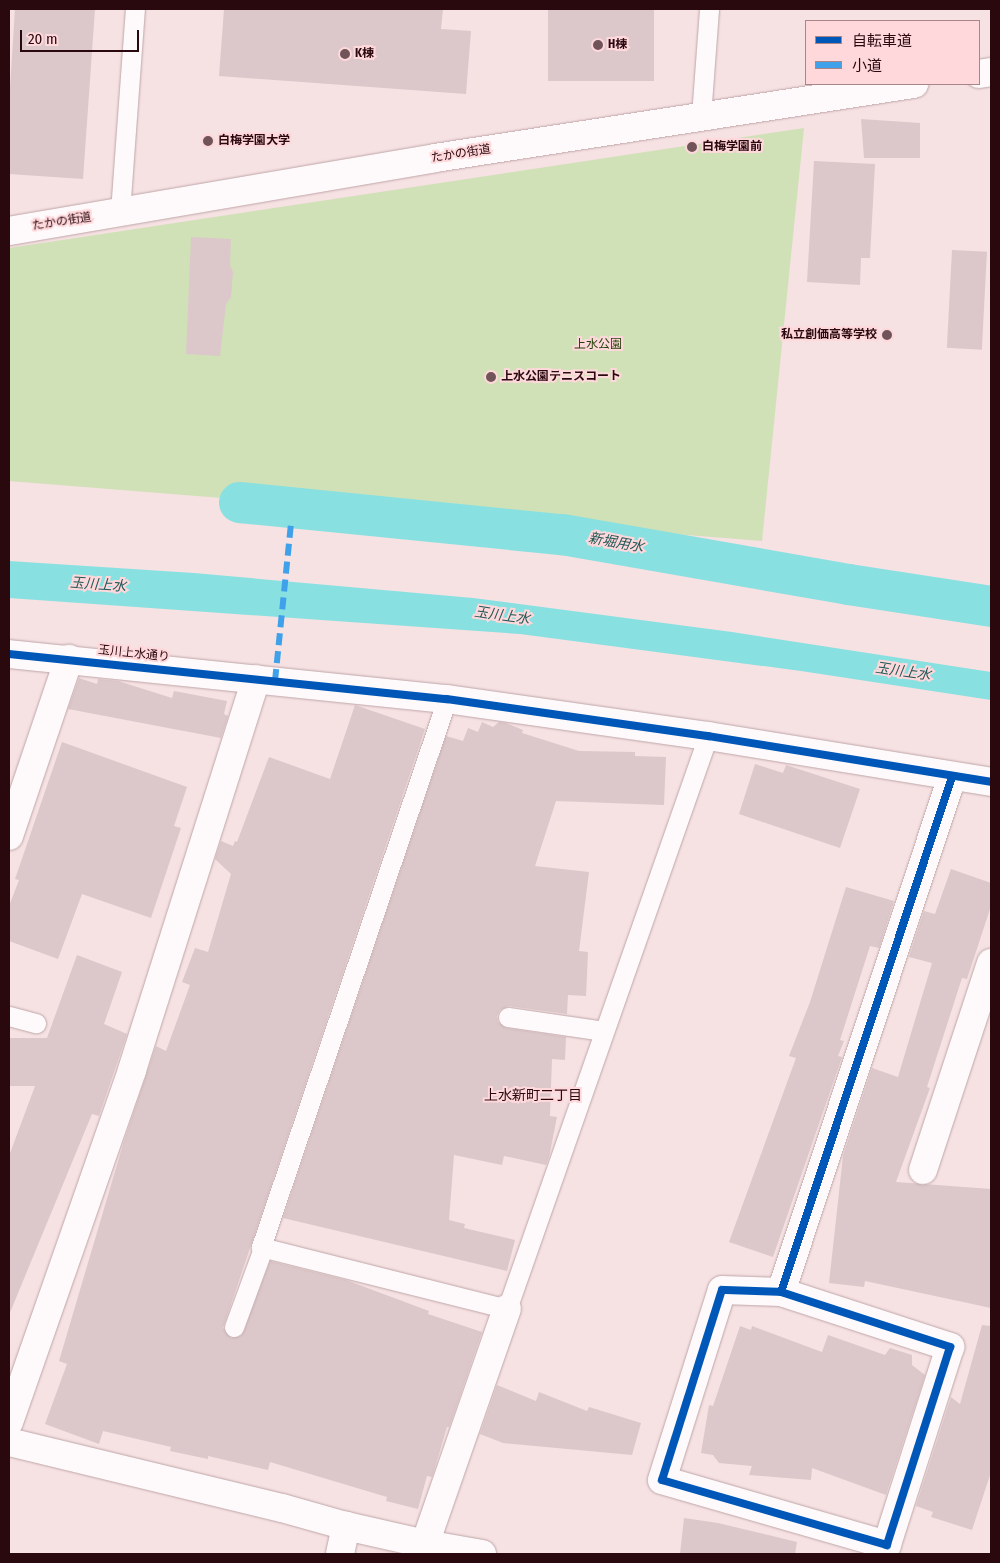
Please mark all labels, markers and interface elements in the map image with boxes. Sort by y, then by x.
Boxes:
scale bar [22,20,141,52]
legend [805,20,980,85]
text: 20 m [28,30,58,48]
text: 自転車道 [852,32,912,50]
place label: H棟 [608,38,627,52]
marker: H棟 [592,39,604,51]
place label: K棟 [355,47,374,61]
marker: K棟 [339,48,351,60]
text: 小道 [852,57,882,75]
place label: 白梅学園大学 [218,134,290,148]
marker: 白梅学園大学 [202,135,214,147]
place label: 白梅学園前 [702,140,762,154]
marker: 白梅学園前 [686,141,698,153]
street label: たかの街道 [430,142,492,166]
street label: たかの街道 [31,210,93,234]
place label: 私立創価高等学校 [781,328,877,342]
marker: 私立創価高等学校 [881,329,893,341]
park label: 上水公園 [574,338,622,352]
place label: 上水公園テニスコート [501,370,621,384]
marker: 上水公園テニスコート [485,371,497,383]
water label: 新堀用水 [587,530,645,556]
water label: 玉川上水 [69,575,127,595]
water label: 玉川上水 [473,604,531,628]
street label: 玉川上水通り [97,643,171,665]
water label: 玉川上水 [874,660,932,684]
district label: 上水新町二丁目 [484,1088,582,1104]

